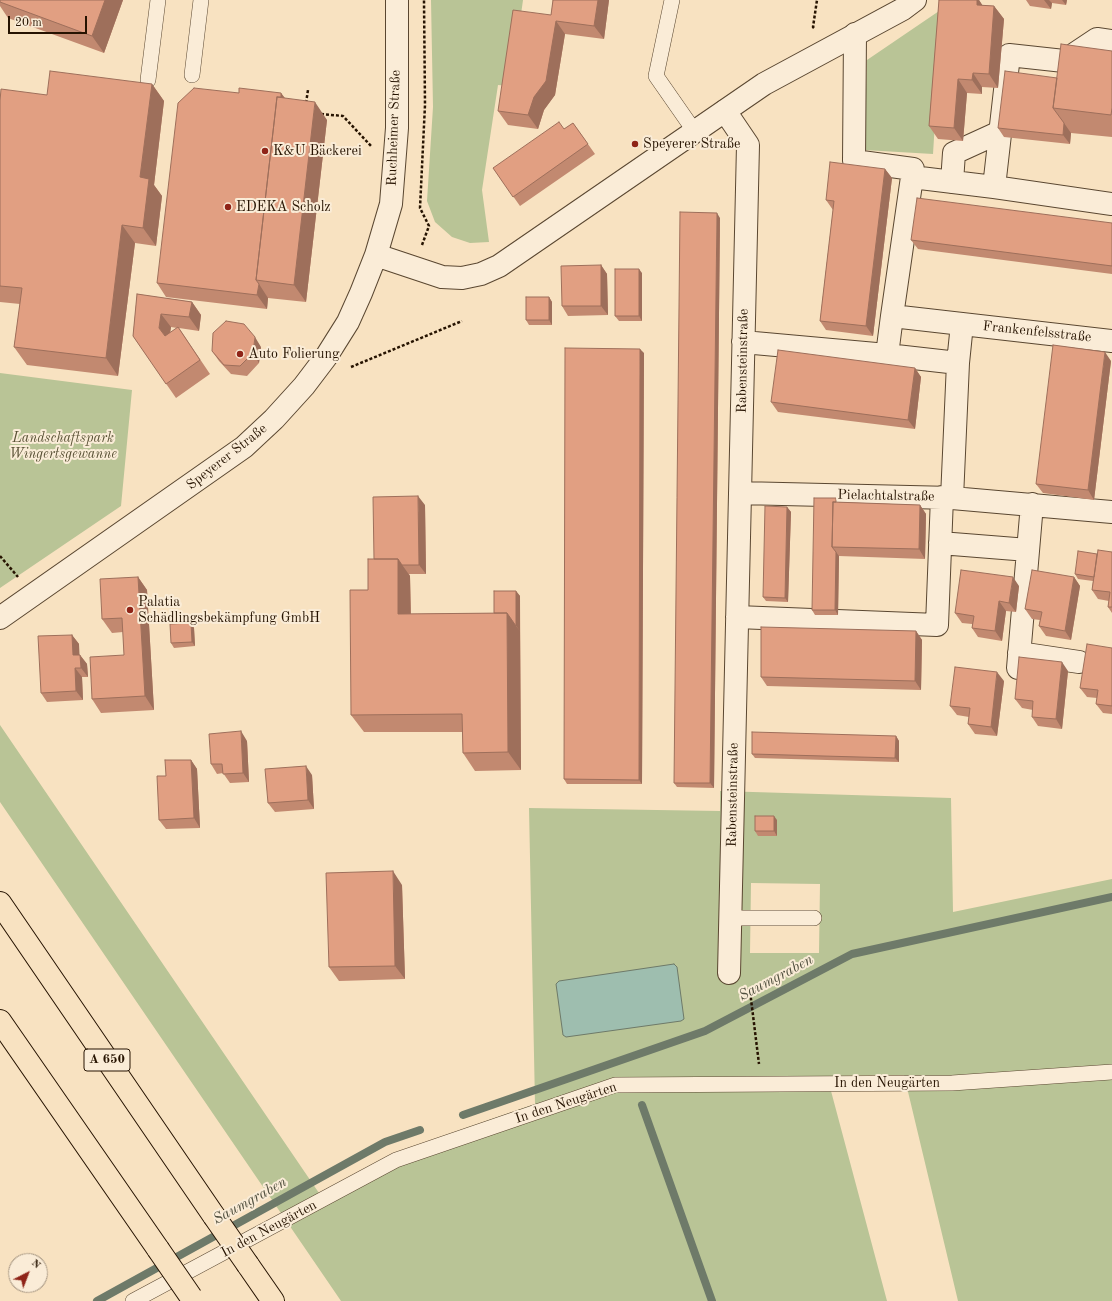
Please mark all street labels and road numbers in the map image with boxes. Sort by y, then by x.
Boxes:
street label: Ruchheimer Straße [384,70,404,186]
street label: Rabensteinstraße [734,309,752,413]
street label: Frankenfelsstraße [982,318,1092,346]
street label: Speyerer Straße [183,420,271,494]
street label: Pielachtalstraße [837,487,935,505]
street label: Rabensteinstraße [724,743,742,847]
road number: A 650 [84,1049,130,1071]
street label: In den Neugärten [834,1075,940,1091]
street label: In den Neugärten [513,1079,619,1127]
street label: In den Neugärten [218,1197,320,1261]

